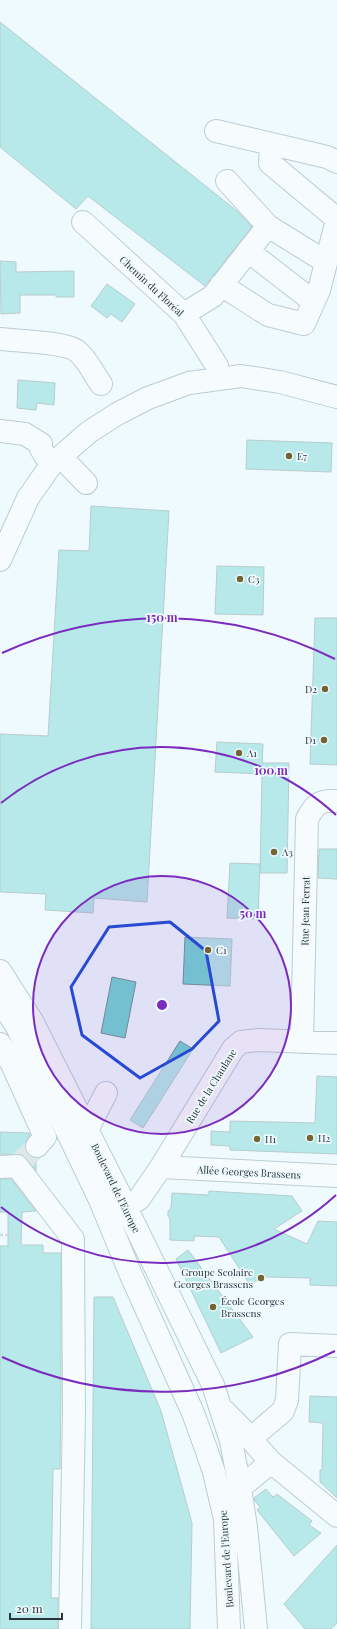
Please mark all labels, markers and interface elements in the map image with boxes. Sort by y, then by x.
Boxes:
street label: Chemin du Floréal [117,253,187,320]
place label: E7 [297,449,307,463]
marker: E7 [284,451,294,461]
place label: C3 [248,572,260,586]
marker: C3 [235,574,245,584]
text: 150 m [146,609,178,625]
place label: D2 [305,682,317,696]
marker: D2 [320,684,330,694]
place label: D1 [305,733,316,747]
marker: D1 [319,735,329,745]
place label: A1 [246,746,257,760]
marker: A1 [234,748,244,758]
text: 100 m [254,762,288,778]
place label: A3 [281,845,293,859]
marker: A3 [269,847,279,857]
street label: Rue Jean Ferrat [297,876,313,946]
text: 50 m [240,905,267,921]
place label: C1 [216,943,227,957]
marker: C1 [203,945,213,955]
centre of rings [155,998,169,1012]
street label: Rue de la Chaulane [182,1046,240,1126]
place label: H2 [318,1131,331,1145]
place label: H1 [265,1132,277,1146]
marker: H2 [305,1133,315,1143]
marker: H1 [252,1134,262,1144]
street label: Boulevard de l'Europe [88,1141,144,1235]
street label: Allée Georges Brassens [196,1162,301,1182]
place label: Groupe Scolaire Georges Brassens [174,1265,253,1291]
marker: Groupe Scolaire Georges Brassens [256,1273,266,1283]
place label: École Georges Brassens [221,1294,284,1320]
marker: École Georges Brassens [208,1302,218,1312]
street label: Boulevard de l'Europe [216,1510,236,1608]
scale bar [10,1595,62,1621]
text: 20 m [16,1600,43,1616]

